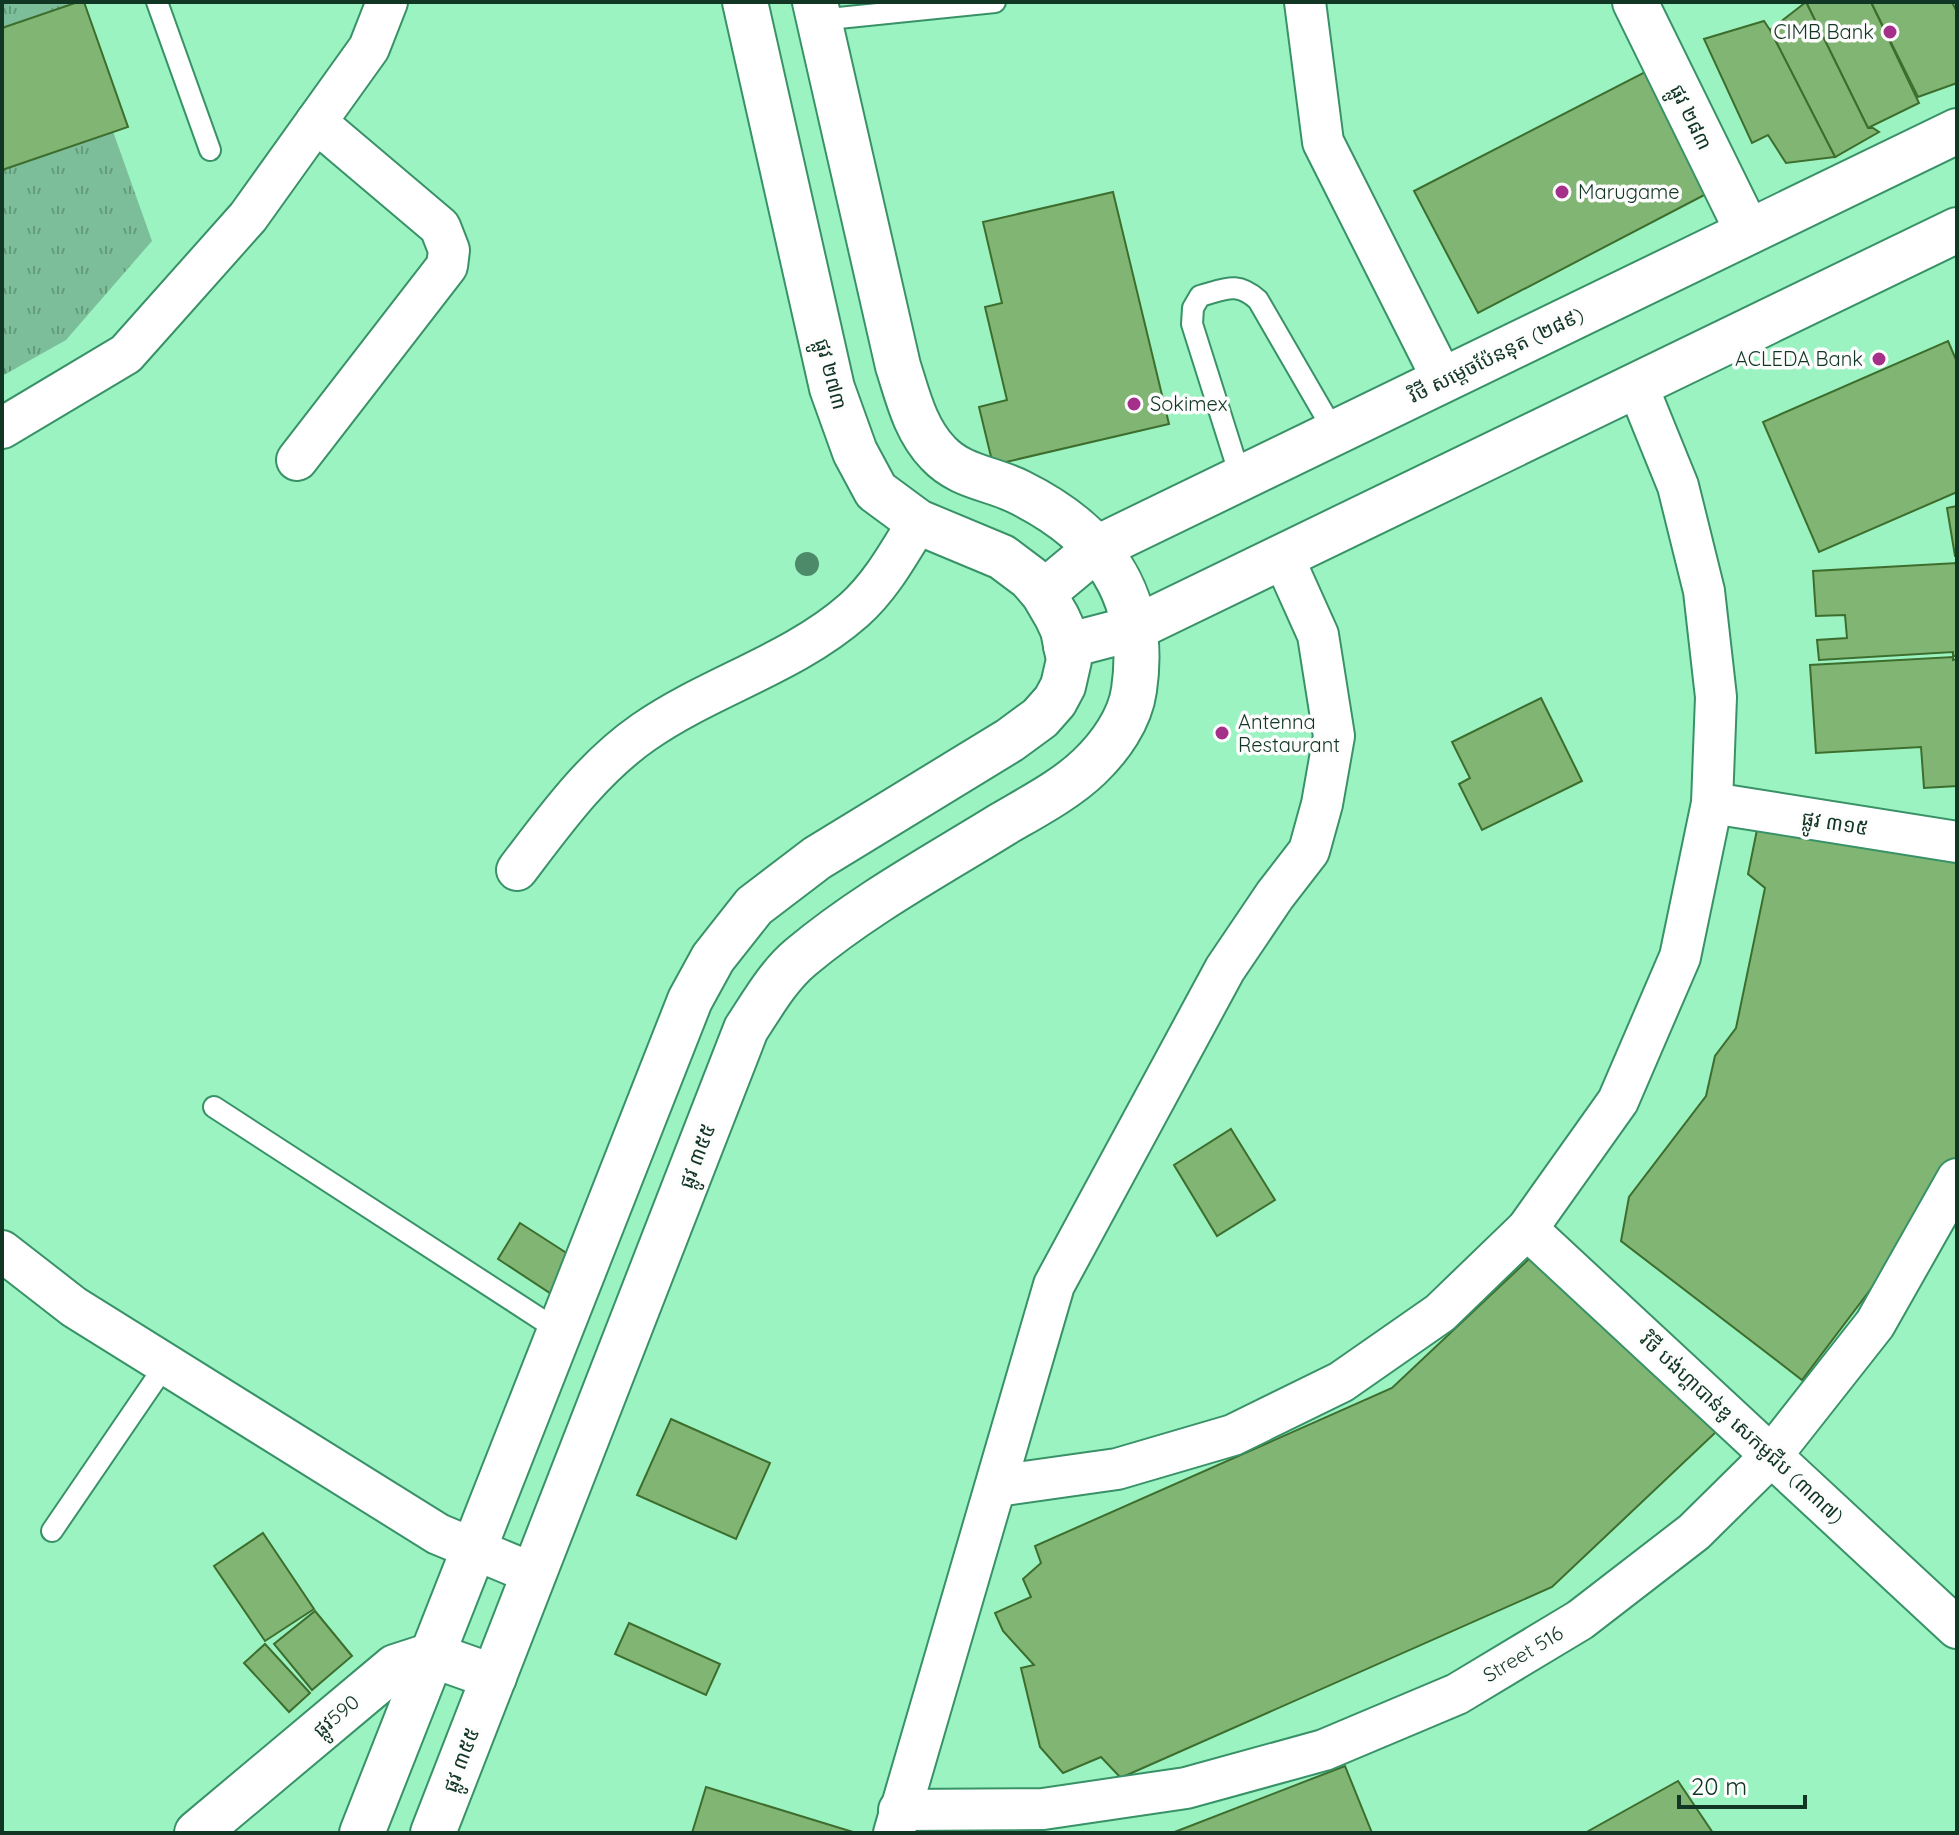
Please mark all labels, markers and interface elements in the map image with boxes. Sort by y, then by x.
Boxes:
place label: CIMB Bank [1774,19,1874,44]
marker: CIMB Bank [1881,23,1899,41]
street label: ផ្លូវ ២៨៣ [1659,80,1718,157]
place label: Marugame [1578,179,1680,204]
marker: Marugame [1553,183,1571,201]
street label: វិថី សម្តេចប៉ែននុត (២៨៩) [1404,301,1588,409]
street label: ផ្លូវ ២៧៣ [803,336,853,414]
place label: ACLEDA Bank [1735,346,1863,371]
marker: ACLEDA Bank [1870,350,1888,368]
place label: Sokimex [1150,391,1227,416]
marker: Sokimex [1125,395,1143,413]
place label: Antenna Restaurant [1238,709,1340,757]
marker: Antenna Restaurant [1213,724,1231,742]
street label: ផ្លូវ ៣១៥ [1799,805,1870,847]
street label: ផ្លូវ ៣៥៥ [673,1120,727,1194]
street label: វិថី បង់ហ្គាបាន់ឌូ សេកមូជីប (៣៣៧) [1634,1327,1849,1530]
street label: Street 516 [1478,1620,1568,1687]
street label: ផ្លូវ590 [307,1689,369,1748]
street label: ផ្លូវ ៣៥៥ [437,1724,491,1798]
scale bar [1679,1759,1805,1809]
text: 20 m [1691,1771,1747,1801]

